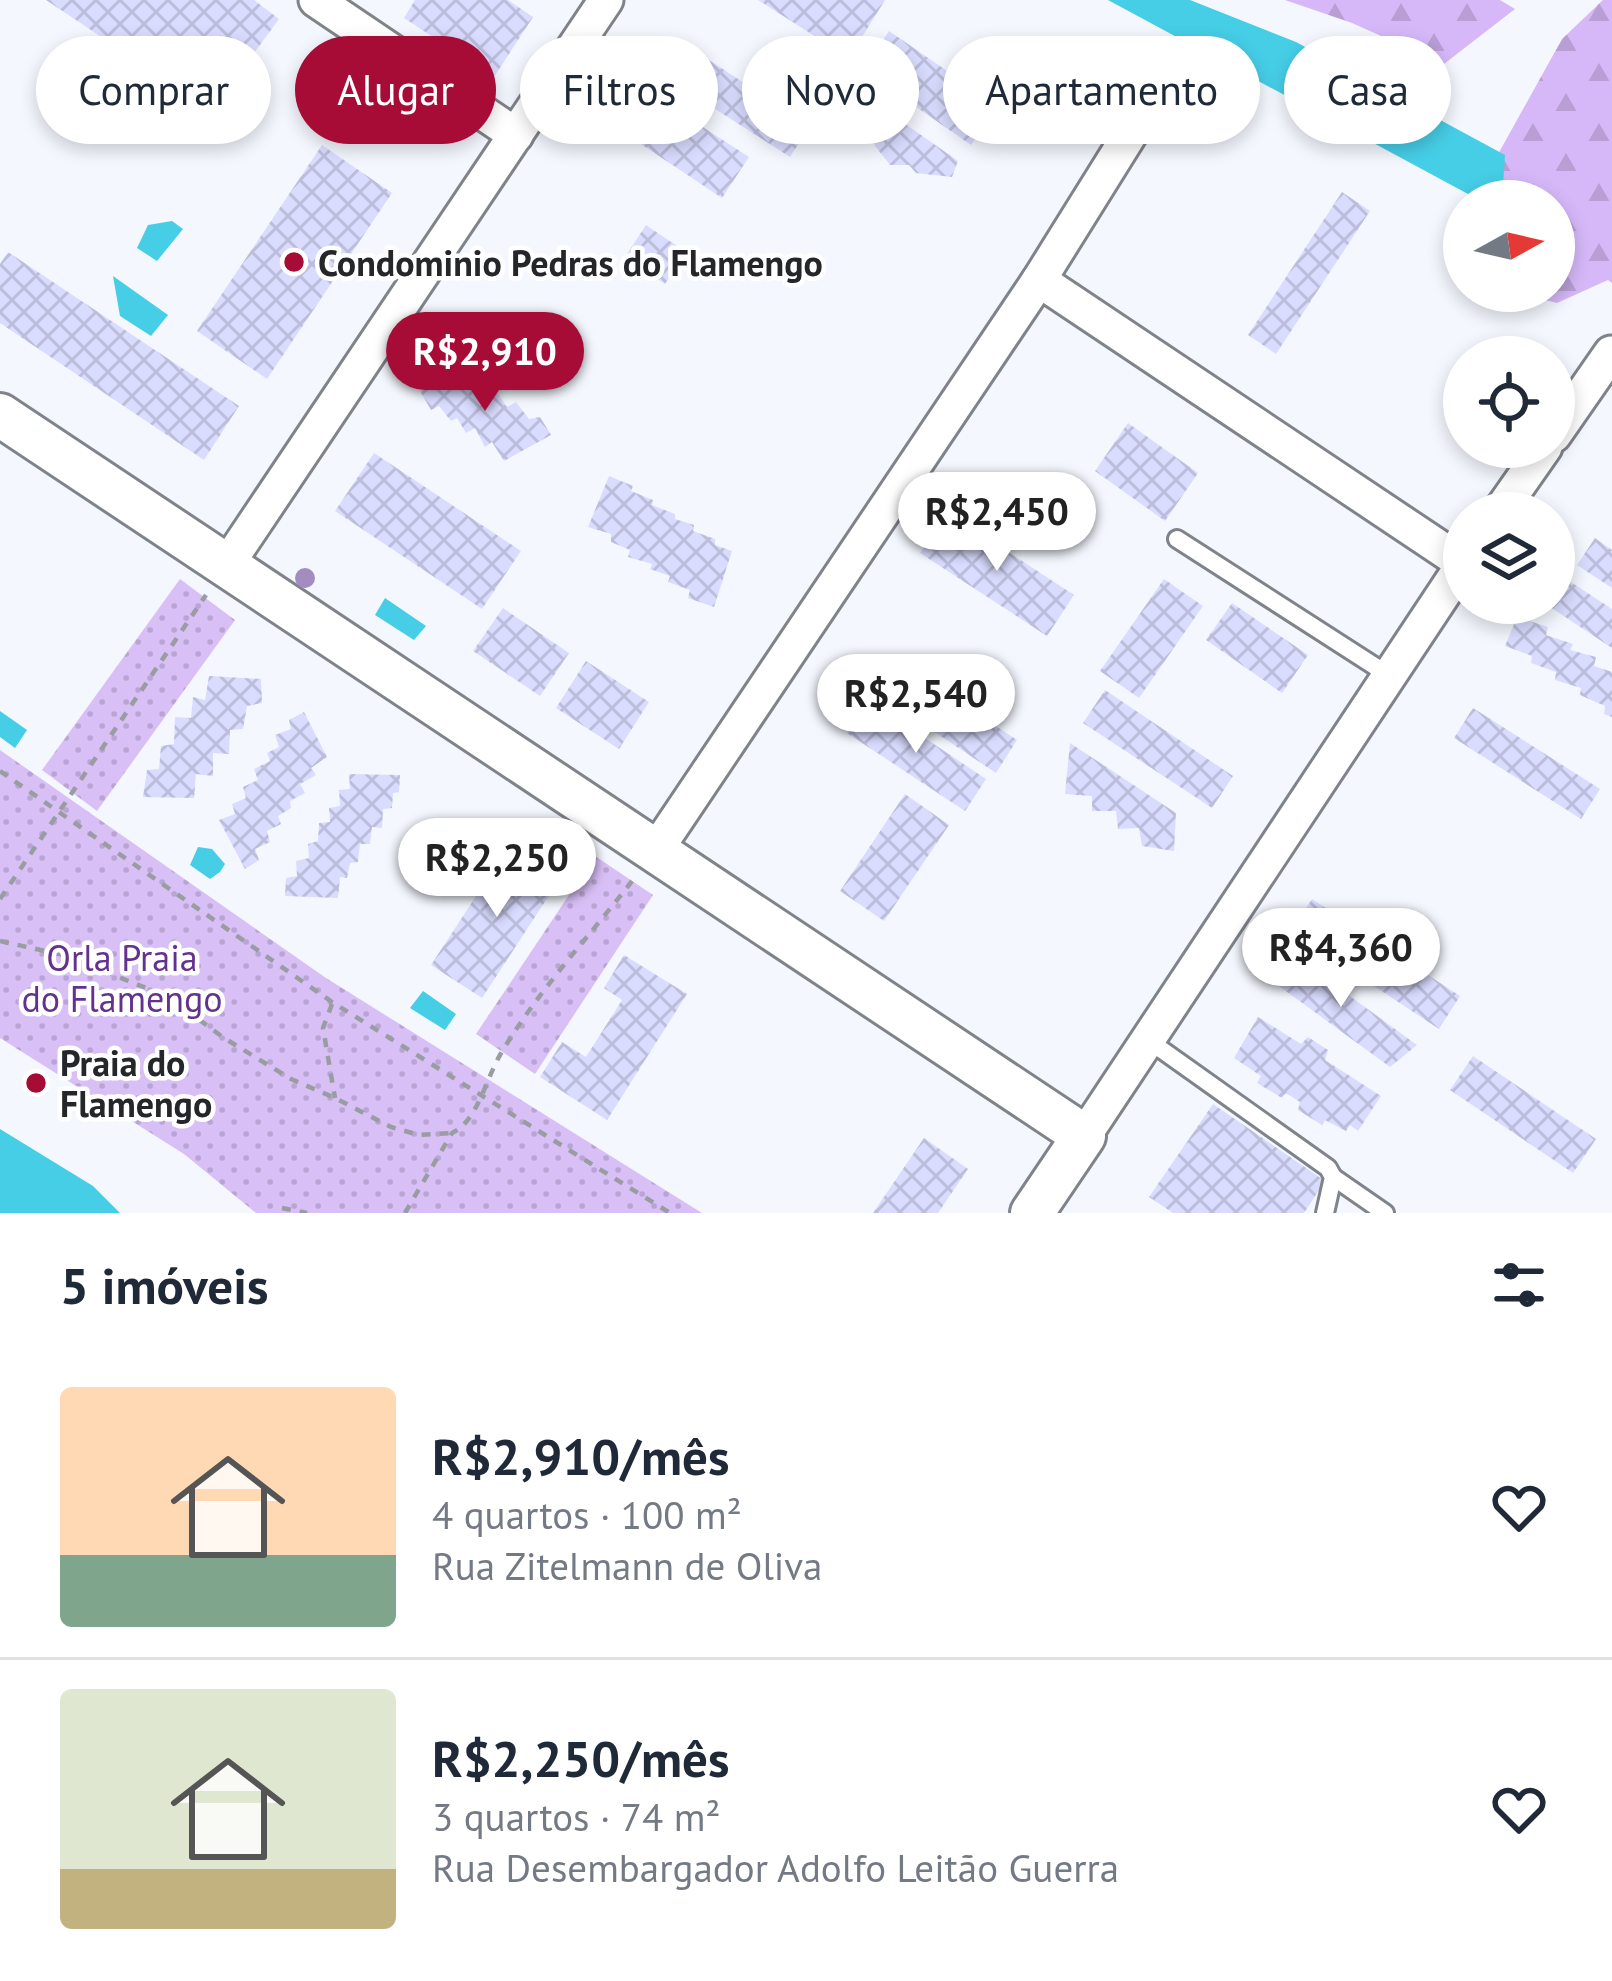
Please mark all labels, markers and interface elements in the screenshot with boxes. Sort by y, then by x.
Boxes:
chip: Comprar [36,36,271,144]
chip: Alugar [295,36,496,144]
chip: Filtros [520,36,718,144]
chip: Novo [742,36,919,144]
chip: Apartamento [943,36,1260,144]
chip: Casa [1284,36,1451,144]
north arrow [1443,180,1575,312]
map controls [1443,180,1575,624]
place label: Condominio Pedras do Flamengo [318,239,823,286]
marker: Condominio Pedras do Flamengo [281,249,307,275]
pin: R$2,910 [374,312,596,414]
text: R$2,910 [413,325,557,376]
button: locate [1443,336,1575,468]
pin: R$2,450 [886,472,1108,574]
text: R$2,450 [925,485,1069,536]
button: layers [1443,492,1575,624]
pin: R$2,540 [805,654,1027,756]
text: R$2,540 [844,667,988,718]
pin: R$2,250 [386,818,608,920]
text: R$2,250 [425,831,569,882]
pin: R$4,360 [1230,908,1452,1010]
text: R$4,360 [1269,921,1413,972]
park label: Orla Praia do Flamengo [21,934,223,1022]
place label: Praia do Flamengo [60,1039,212,1127]
marker: Praia do Flamengo [23,1070,49,1096]
text: 5 imóveis [60,1252,269,1318]
icon: filters [1486,1252,1552,1318]
text: R$2,910/mês [432,1423,729,1489]
icon: home [156,1435,300,1579]
icon: heart [1486,1474,1552,1540]
text: 4 quartos · 100 m² [432,1489,742,1540]
text: Rua Zitelmann de Oliva [432,1540,822,1591]
text: R$2,250/mês [432,1725,729,1791]
icon: home [156,1737,300,1881]
icon: heart [1486,1776,1552,1842]
text: 3 quartos · 74 m² [432,1791,721,1842]
text: Rua Desembargador Adolfo Leitão Guerra [432,1842,1119,1893]

